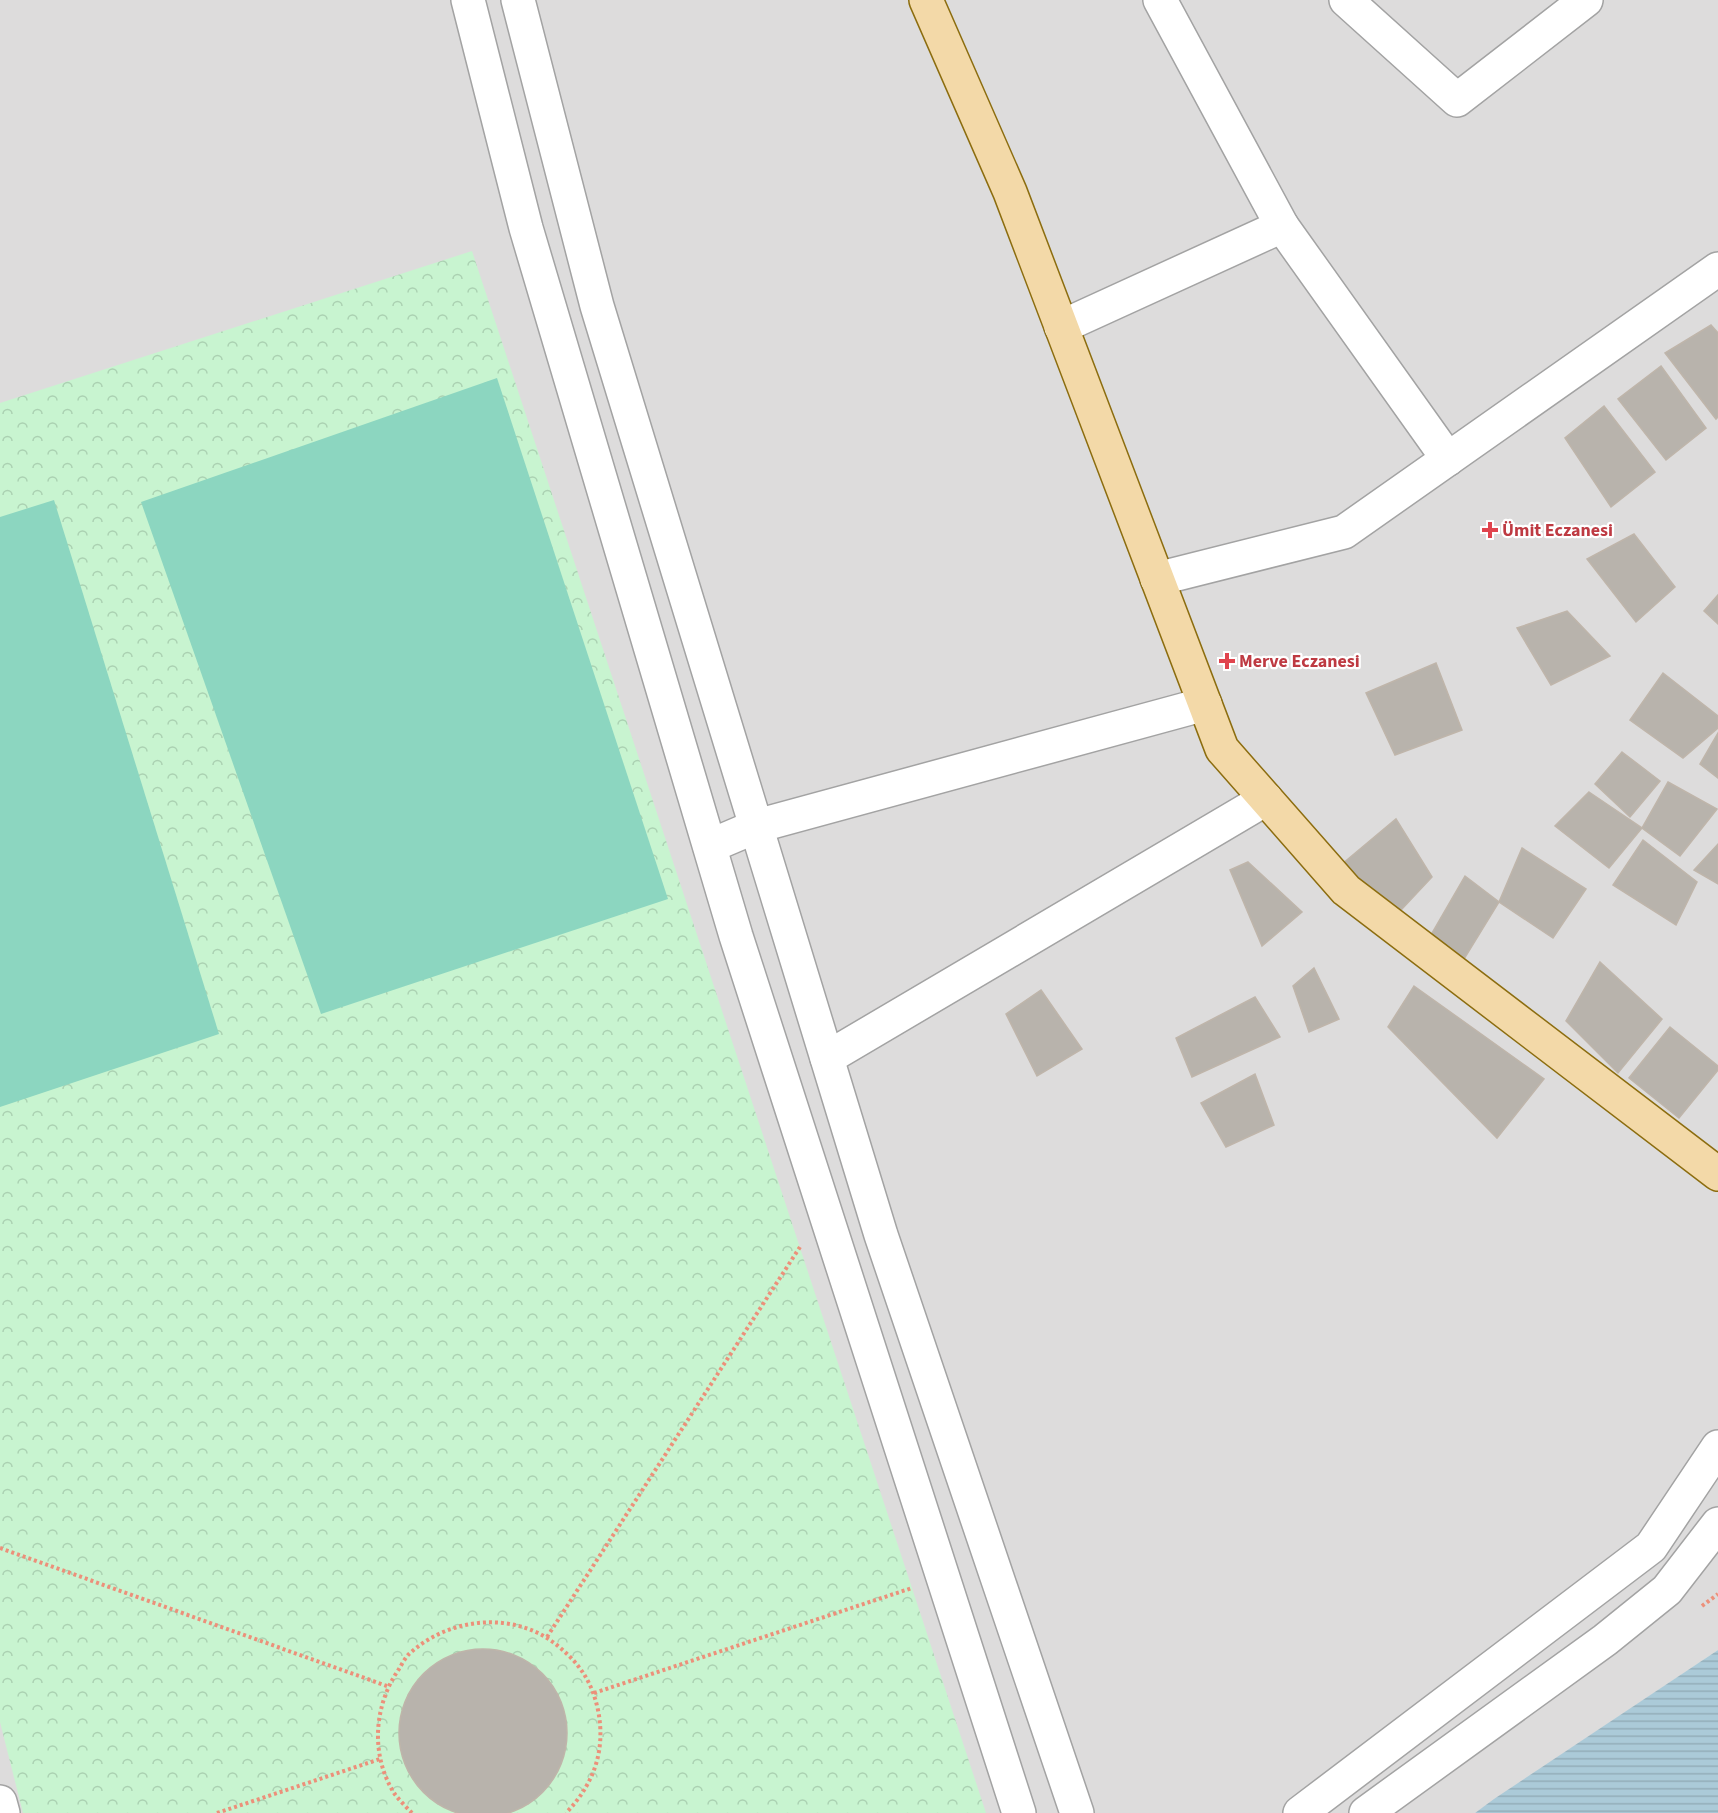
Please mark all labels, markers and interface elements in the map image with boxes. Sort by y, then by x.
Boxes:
place label: Ümit Eczanesi [1502,518,1613,543]
marker: Ümit Eczanesi [1483,523,1497,537]
place label: Merve Eczanesi [1239,649,1360,674]
marker: Merve Eczanesi [1220,654,1234,668]

